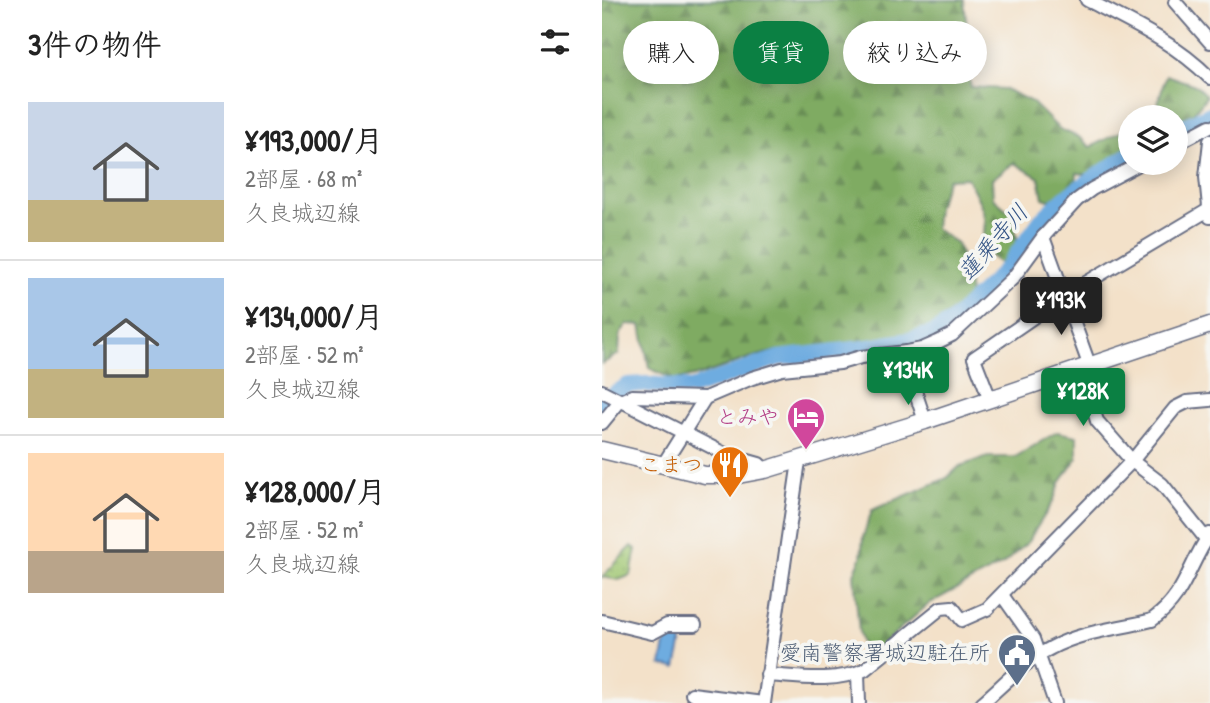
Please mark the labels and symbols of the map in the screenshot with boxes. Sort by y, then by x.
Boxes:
water label: 蓮乗寺川 [951,197,1034,287]
pin: ¥193K [1012,278,1110,337]
pin: ¥134K [859,348,957,407]
pin: ¥128K [1034,368,1132,428]
hotel icon: とみや [785,396,827,451]
place label: とみや [716,402,779,431]
restaurant icon: こまつ [709,444,751,499]
place label: こまつ [640,450,703,479]
public building icon: 愛南警察署城辺駐在所 [996,632,1038,687]
place label: 愛南警察署城辺駐在所 [780,638,990,667]

